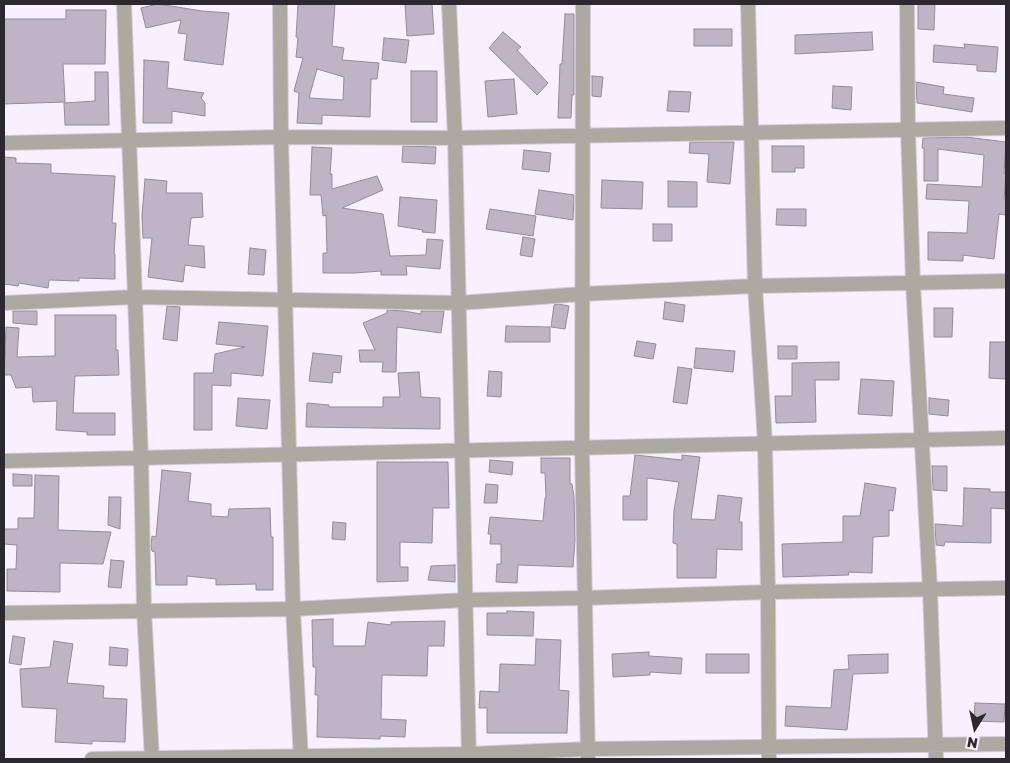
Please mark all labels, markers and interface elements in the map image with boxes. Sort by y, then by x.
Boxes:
north arrow [950,703,1000,753]
text: N [966,734,979,753]

